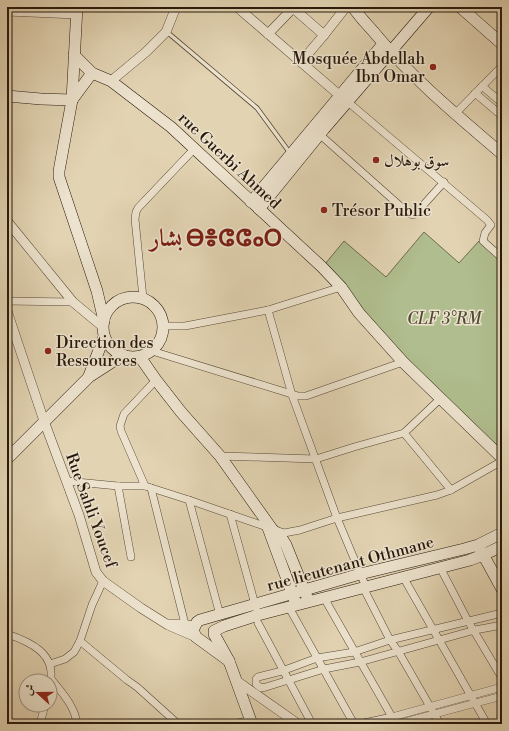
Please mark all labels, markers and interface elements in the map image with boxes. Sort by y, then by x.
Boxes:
place label: Mosquée Abdellah Ibn Omar [292,49,425,87]
marker: Mosquée Abdellah Ibn Omar [428,62,438,72]
street label: rue Guerbi Ahmed [174,108,285,213]
place label: سوق بوهلال [384,151,449,171]
marker: سوق بوهلال [371,155,381,165]
place label: Trésor Public [332,201,431,221]
marker: Trésor Public [319,205,329,215]
district label: بشار ⴱⴻⵛⵛⴰⵔ [147,224,282,254]
park label: CLF 3°RM [407,309,483,329]
place label: Direction des Ressources [56,333,154,371]
marker: Direction des Ressources [43,346,53,356]
street label: Rue Sahli Youcef [61,450,122,572]
street label: rue lieutenant Othmane [264,532,436,596]
north arrow [18,673,58,713]
text: ش [21,682,38,697]

